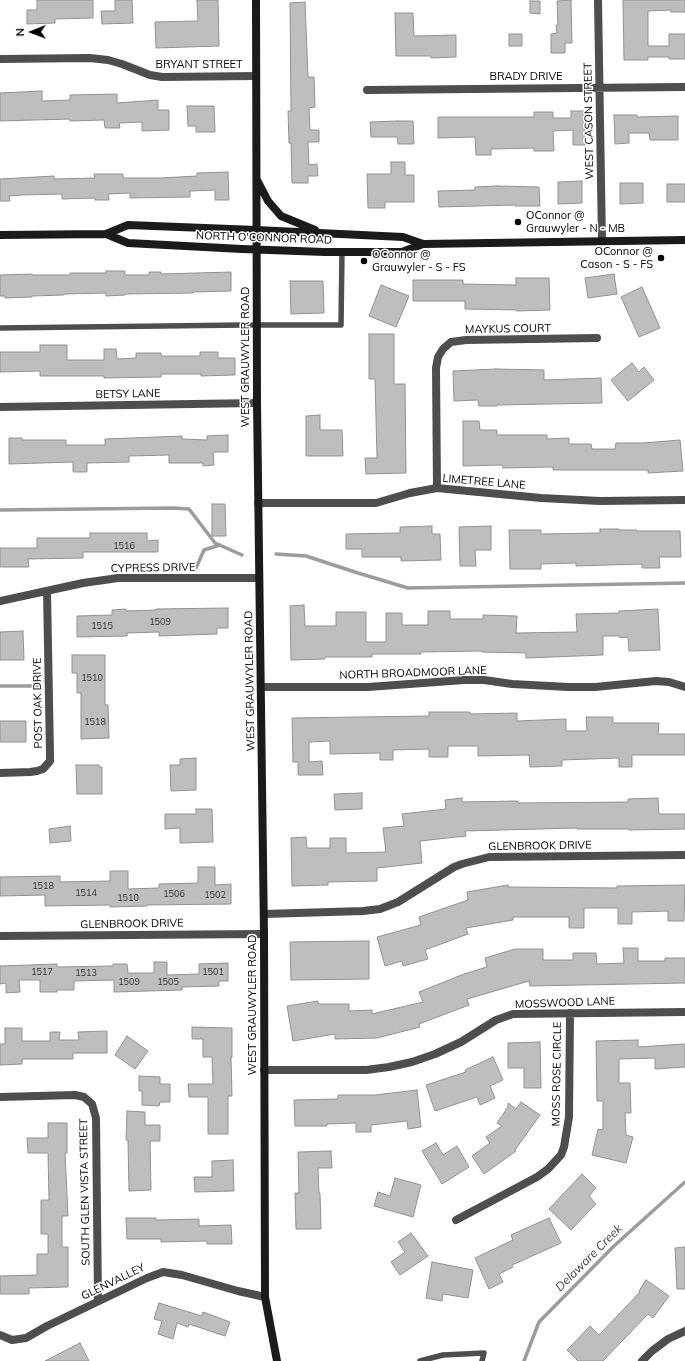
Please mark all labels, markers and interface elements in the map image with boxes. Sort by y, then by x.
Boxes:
north arrow [12,12,52,52]
text: N [13,28,27,36]
street label: BRYANT STREET [155,58,243,72]
street label: WEST CASON STREET [581,62,597,180]
street label: BRADY DRIVE [489,70,563,84]
place label: OConnor @ Grauwyler - N - MB [526,209,625,235]
marker: OConnor @ Grauwyler - N - MB [513,217,523,227]
street label: NORTH O'CONNOR ROAD [196,229,332,247]
place label: OConnor @ Cason - S - FS [580,245,653,271]
place label: OConnor @ Grauwyler - S - FS [372,248,466,274]
marker: OConnor @ Cason - S - FS [656,253,666,263]
marker: OConnor @ Grauwyler - S - FS [359,256,369,266]
street label: WEST GRAUWYLER ROAD [239,287,253,427]
street label: MAYKUS COURT [465,322,551,336]
street label: BETSY LANE [95,387,161,401]
street label: LIMETREE LANE [442,472,526,492]
house number: 1516 [113,541,135,551]
street label: CYPRESS DRIVE [111,561,195,575]
street label: WEST GRAUWYLER ROAD [242,611,258,751]
house number: 1509 [149,617,171,627]
house number: 1515 [91,621,113,631]
street label: POST OAK DRIVE [31,657,45,749]
street label: NORTH BROADMOOR LANE [339,664,487,682]
house number: 1510 [81,673,103,683]
house number: 1518 [84,717,106,727]
street label: GLENBROOK DRIVE [488,838,592,854]
house number: 1518 [32,881,54,891]
house number: 1514 [75,888,97,898]
house number: 1506 [163,889,185,899]
house number: 1502 [204,890,226,900]
house number: 1510 [117,893,139,903]
street label: GLENBROOK DRIVE [80,916,184,932]
street label: WEST GRAUWYLER ROAD [246,935,260,1075]
house number: 1517 [31,967,53,977]
house number: 1501 [202,967,224,977]
house number: 1513 [75,968,97,978]
house number: 1509 [118,977,140,987]
house number: 1505 [157,977,179,987]
street label: MOSSWOOD LANE [515,995,615,1011]
street label: MOSS ROSE CIRCLE [549,1022,565,1126]
street label: SOUTH GLEN VISTA STREET [77,1118,93,1266]
water label: Delaware Creek [553,1222,625,1294]
street label: GLENVALLEY [79,1261,147,1303]

